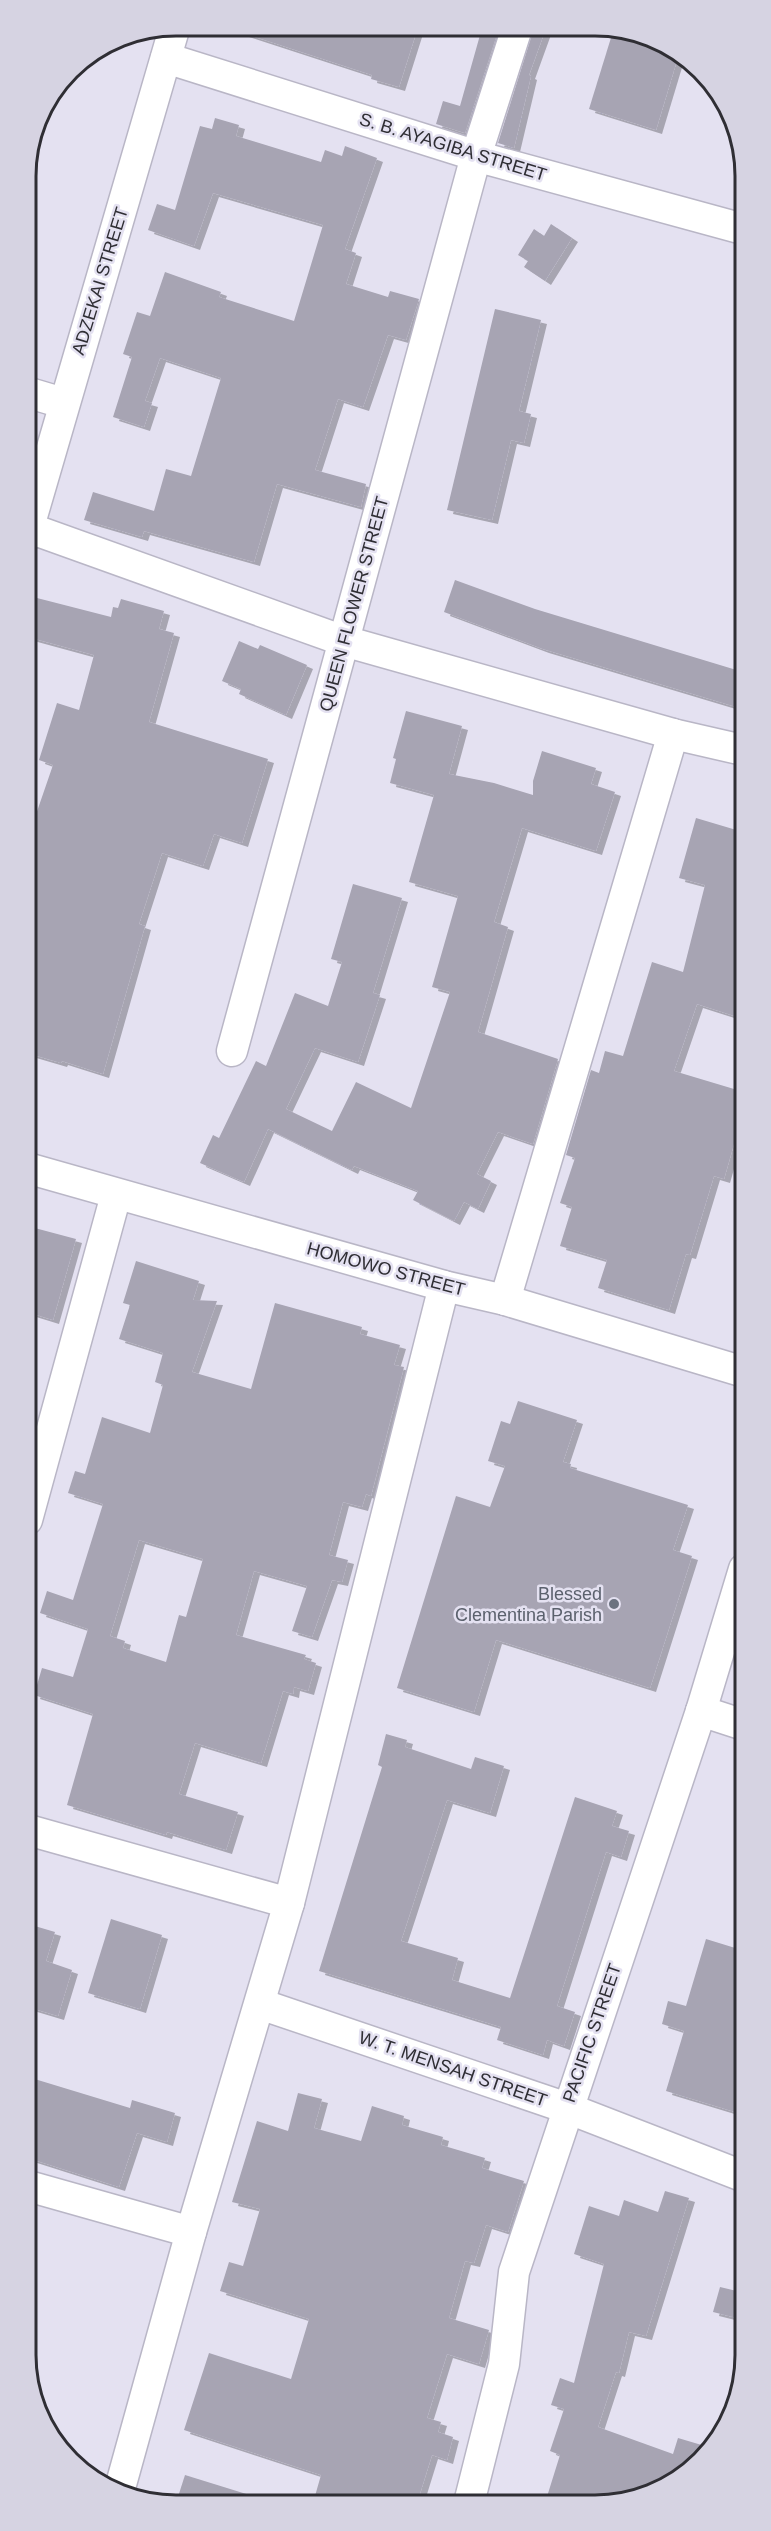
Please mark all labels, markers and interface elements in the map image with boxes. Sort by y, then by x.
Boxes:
street label: S. B. AYAGIBA STREET [357,109,549,185]
street label: ADZEKAI STREET [68,205,132,357]
street label: QUEEN FLOWER STREET [316,494,392,714]
street label: HOMOWO STREET [305,1238,467,1300]
place label: Blessed Clementina Parish [455,1584,602,1625]
marker: Blessed Clementina Parish [607,1597,621,1611]
street label: PACIFIC STREET [559,1961,625,2105]
street label: W. T. MENSAH STREET [356,2027,550,2111]

